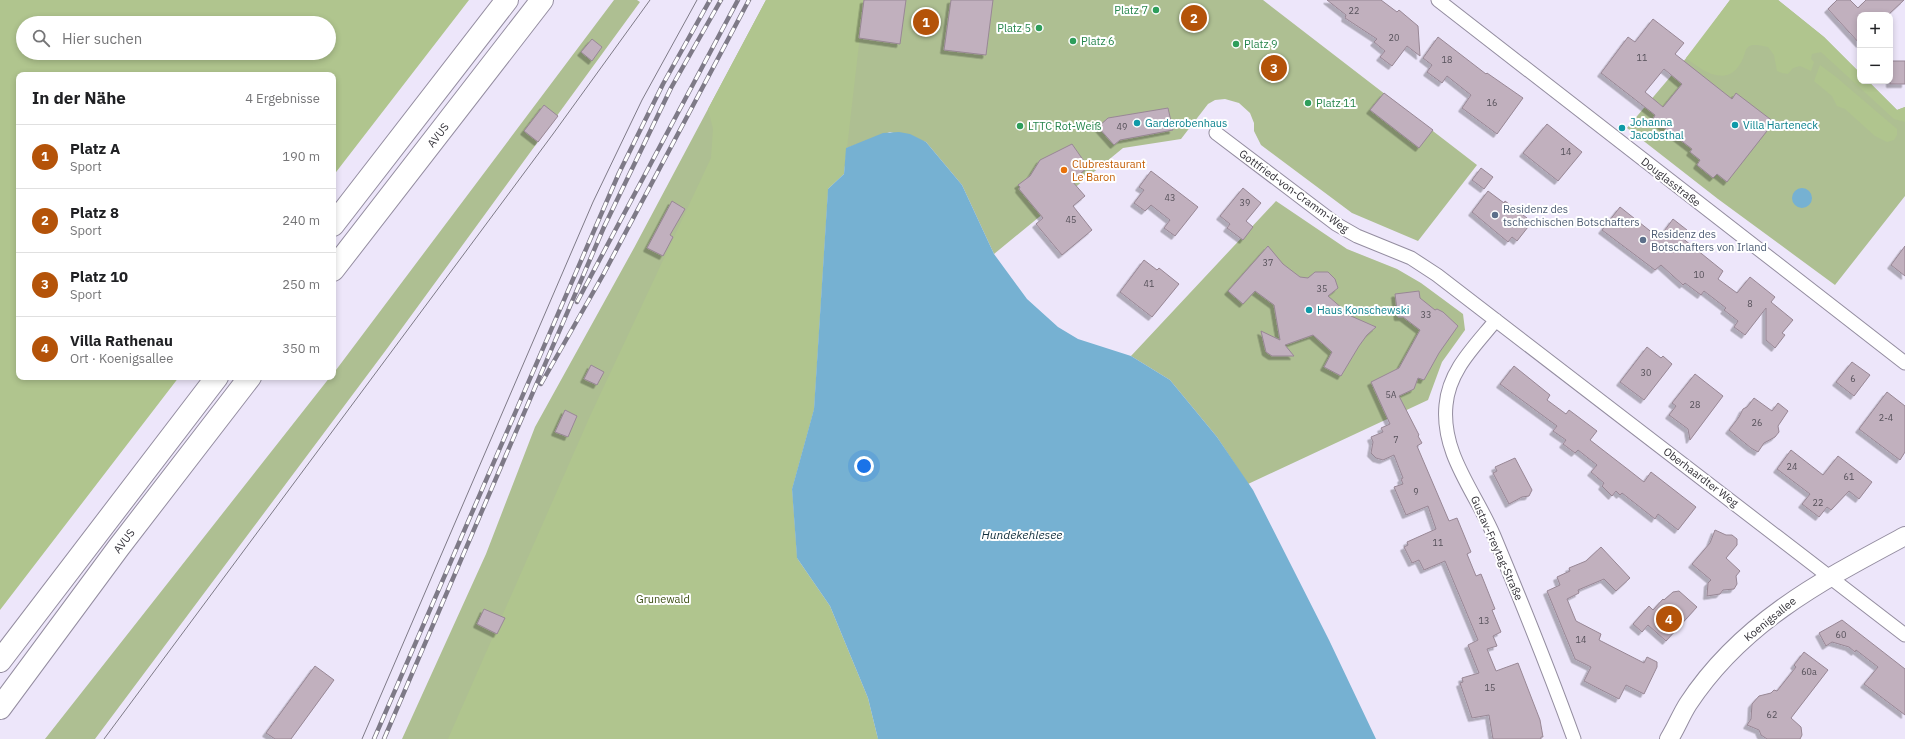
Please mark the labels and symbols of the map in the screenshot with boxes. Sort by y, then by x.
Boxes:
place label: Platz 7 [1114,3,1148,17]
pin: 2 [1181,3,1207,33]
marker: Platz 7 [1151,5,1161,15]
house number: 22 [1349,5,1359,16]
pin: 1 [913,7,939,37]
place label: Platz 5 [997,21,1031,35]
marker: Platz 5 [1034,23,1044,33]
house number: 20 [1389,32,1399,43]
place label: Platz 6 [1081,34,1115,48]
marker: Platz 6 [1068,36,1078,46]
place label: Platz 9 [1244,37,1278,51]
marker: Platz 9 [1231,39,1241,49]
house number: 11 [1637,52,1647,63]
pin: 3 [1261,53,1287,83]
house number: 18 [1442,54,1452,65]
place label: Platz 11 [1316,96,1357,110]
house number: 16 [1487,97,1497,108]
marker: Platz 11 [1303,98,1313,108]
place label: Johanna Jacobsthal [1630,115,1684,142]
place label: Garderobenhaus [1145,116,1227,130]
marker: Garderobenhaus [1132,118,1142,128]
place label: Villa Harteneck [1743,118,1818,132]
place label: LTTC Rot-Weiß [1028,119,1101,133]
street label: AVUS [424,120,452,150]
marker: Villa Harteneck [1730,120,1740,130]
marker: LTTC Rot-Weiß [1015,121,1025,131]
house number: 49 [1117,121,1127,132]
marker: Johanna Jacobsthal [1617,123,1627,133]
street label: Gottfried-von-Cramm-Weg [1236,146,1352,236]
house number: 14 [1561,146,1571,157]
street label: Douglasstraße [1638,154,1704,210]
place label: Clubrestaurant Le Baron [1072,157,1146,184]
marker: Clubrestaurant Le Baron [1059,165,1069,175]
house number: 43 [1165,192,1175,203]
house number: 39 [1240,197,1250,208]
place label: Residenz des tschechischen Botschafters [1503,202,1640,229]
marker: Residenz des tschechischen Botschafters [1490,210,1500,220]
house number: 45 [1066,214,1076,225]
place label: Residenz des Botschafters von Irland [1651,227,1767,254]
marker: Residenz des Botschafters von Irland [1638,235,1648,245]
house number: 37 [1263,257,1273,268]
house number: 10 [1694,269,1704,280]
house number: 41 [1144,278,1154,289]
house number: 35 [1317,283,1327,294]
house number: 8 [1747,298,1753,309]
place label: Haus Konschewski [1317,303,1409,317]
marker: Haus Konschewski [1304,305,1314,315]
house number: 33 [1421,309,1431,320]
house number: 30 [1641,367,1651,378]
house number: 6 [1850,373,1856,384]
house number: 5A [1385,389,1397,400]
house number: 28 [1690,399,1700,410]
house number: 2-4 [1879,412,1893,423]
house number: 26 [1752,417,1762,428]
house number: 7 [1393,434,1399,445]
street label: Oberhaardter Weg [1661,444,1742,510]
your location [854,456,874,476]
house number: 24 [1787,461,1797,472]
house number: 61 [1844,471,1854,482]
house number: 9 [1413,486,1419,497]
street label: Gustav-Freytag-Straße [1468,494,1526,602]
house number: 22 [1813,497,1823,508]
street label: AVUS [110,526,138,556]
water label: Hundekehlesee [982,527,1062,542]
house number: 11 [1433,537,1443,548]
park label: Grunewald [636,592,690,606]
street label: Koenigsallee [1741,594,1799,644]
pin: 4 [1656,604,1682,634]
house number: 13 [1479,615,1489,626]
house number: 60 [1836,629,1846,640]
house number: 14 [1576,634,1586,645]
house number: 60a [1801,666,1817,677]
house number: 15 [1485,682,1495,693]
house number: 62 [1767,709,1777,720]

